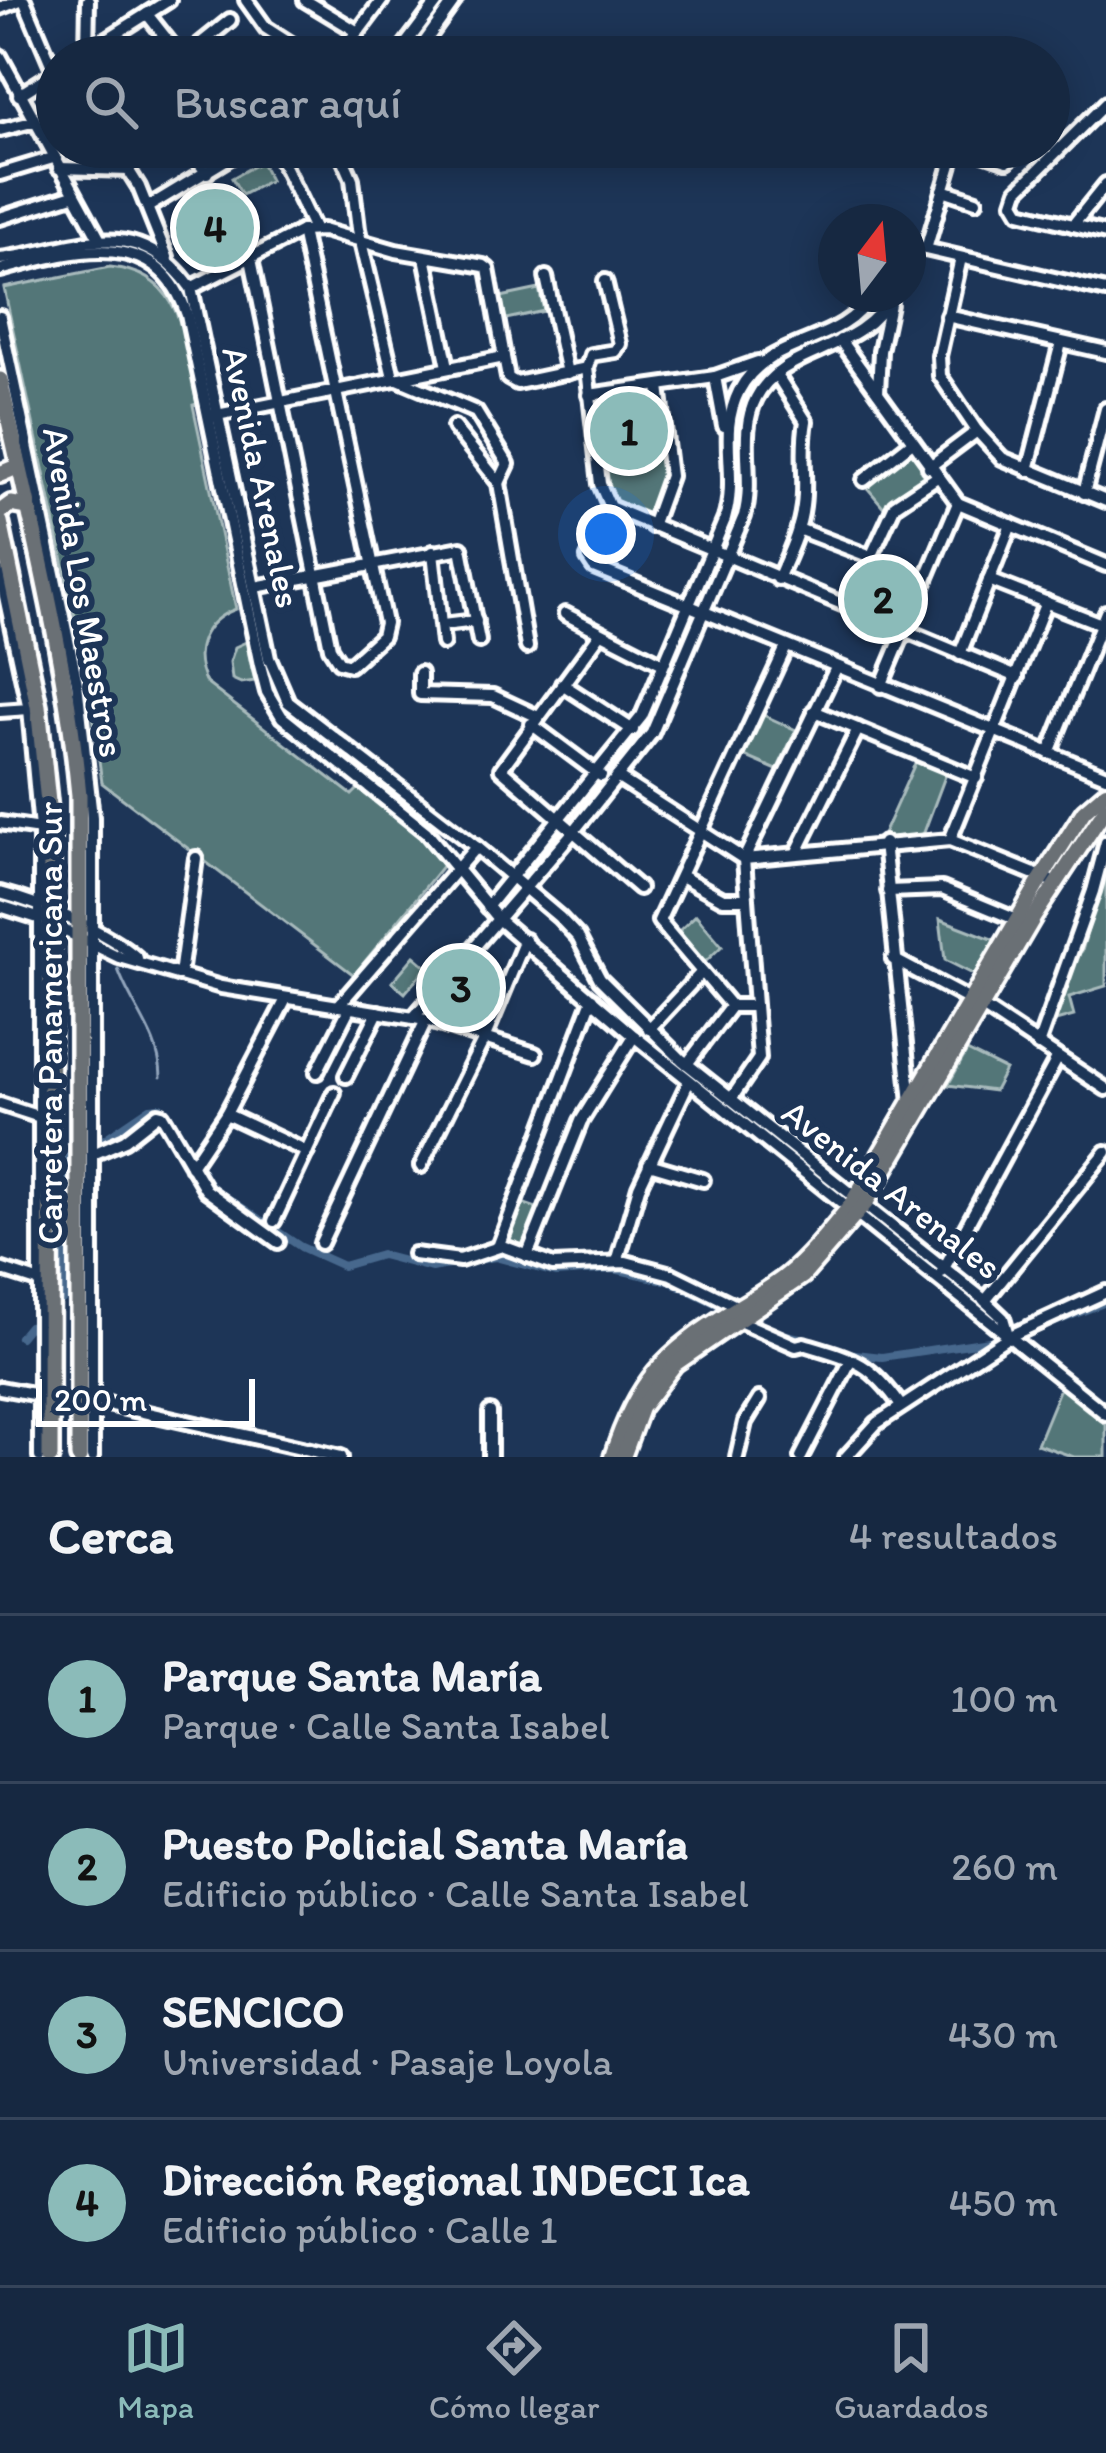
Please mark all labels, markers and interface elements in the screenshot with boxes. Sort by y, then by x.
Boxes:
search box [36,36,1070,168]
icon: search [78,69,144,135]
text: Buscar aquí [174,75,401,129]
pin: 4 [176,183,254,273]
north arrow [818,204,926,312]
street label: Avenida Arenales [213,342,311,612]
pin: 1 [590,386,668,476]
street label: Avenida Los Maestros [34,424,134,760]
your location [576,504,636,564]
pin: 2 [844,554,922,644]
street label: Carretera Panamericana Sur [28,801,71,1244]
pin: 3 [422,943,500,1033]
street label: Avenida Arenales [774,1090,1010,1288]
scale bar [36,1373,255,1426]
text: 200 m [54,1380,147,1419]
text: Cerca [48,1505,174,1566]
text: 4 resultados [849,1512,1058,1559]
text: Parque Santa María [162,1648,542,1702]
text: 1 [78,1675,96,1722]
text: 100 m [950,1675,1058,1722]
text: Parque · Calle Santa Isabel [162,1702,610,1749]
text: Puesto Policial Santa María [162,1816,688,1870]
text: 2 [77,1843,97,1890]
text: 260 m [951,1843,1058,1890]
text: Edificio público · Calle Santa Isabel [162,1870,749,1917]
text: SENCICO [162,1984,345,2038]
text: 3 [76,2011,98,2058]
text: 430 m [948,2011,1058,2058]
text: Universidad · Pasaje Loyola [162,2038,613,2085]
text: Dirección Regional INDECI Ica [162,2152,750,2206]
text: 4 [75,2179,99,2226]
text: 450 m [948,2179,1058,2226]
text: Edificio público · Calle 1 [162,2206,558,2253]
tab: Mapa [117,2315,194,2426]
tab: Cómo llegar [429,2315,600,2426]
tab: Guardados [834,2315,989,2426]

